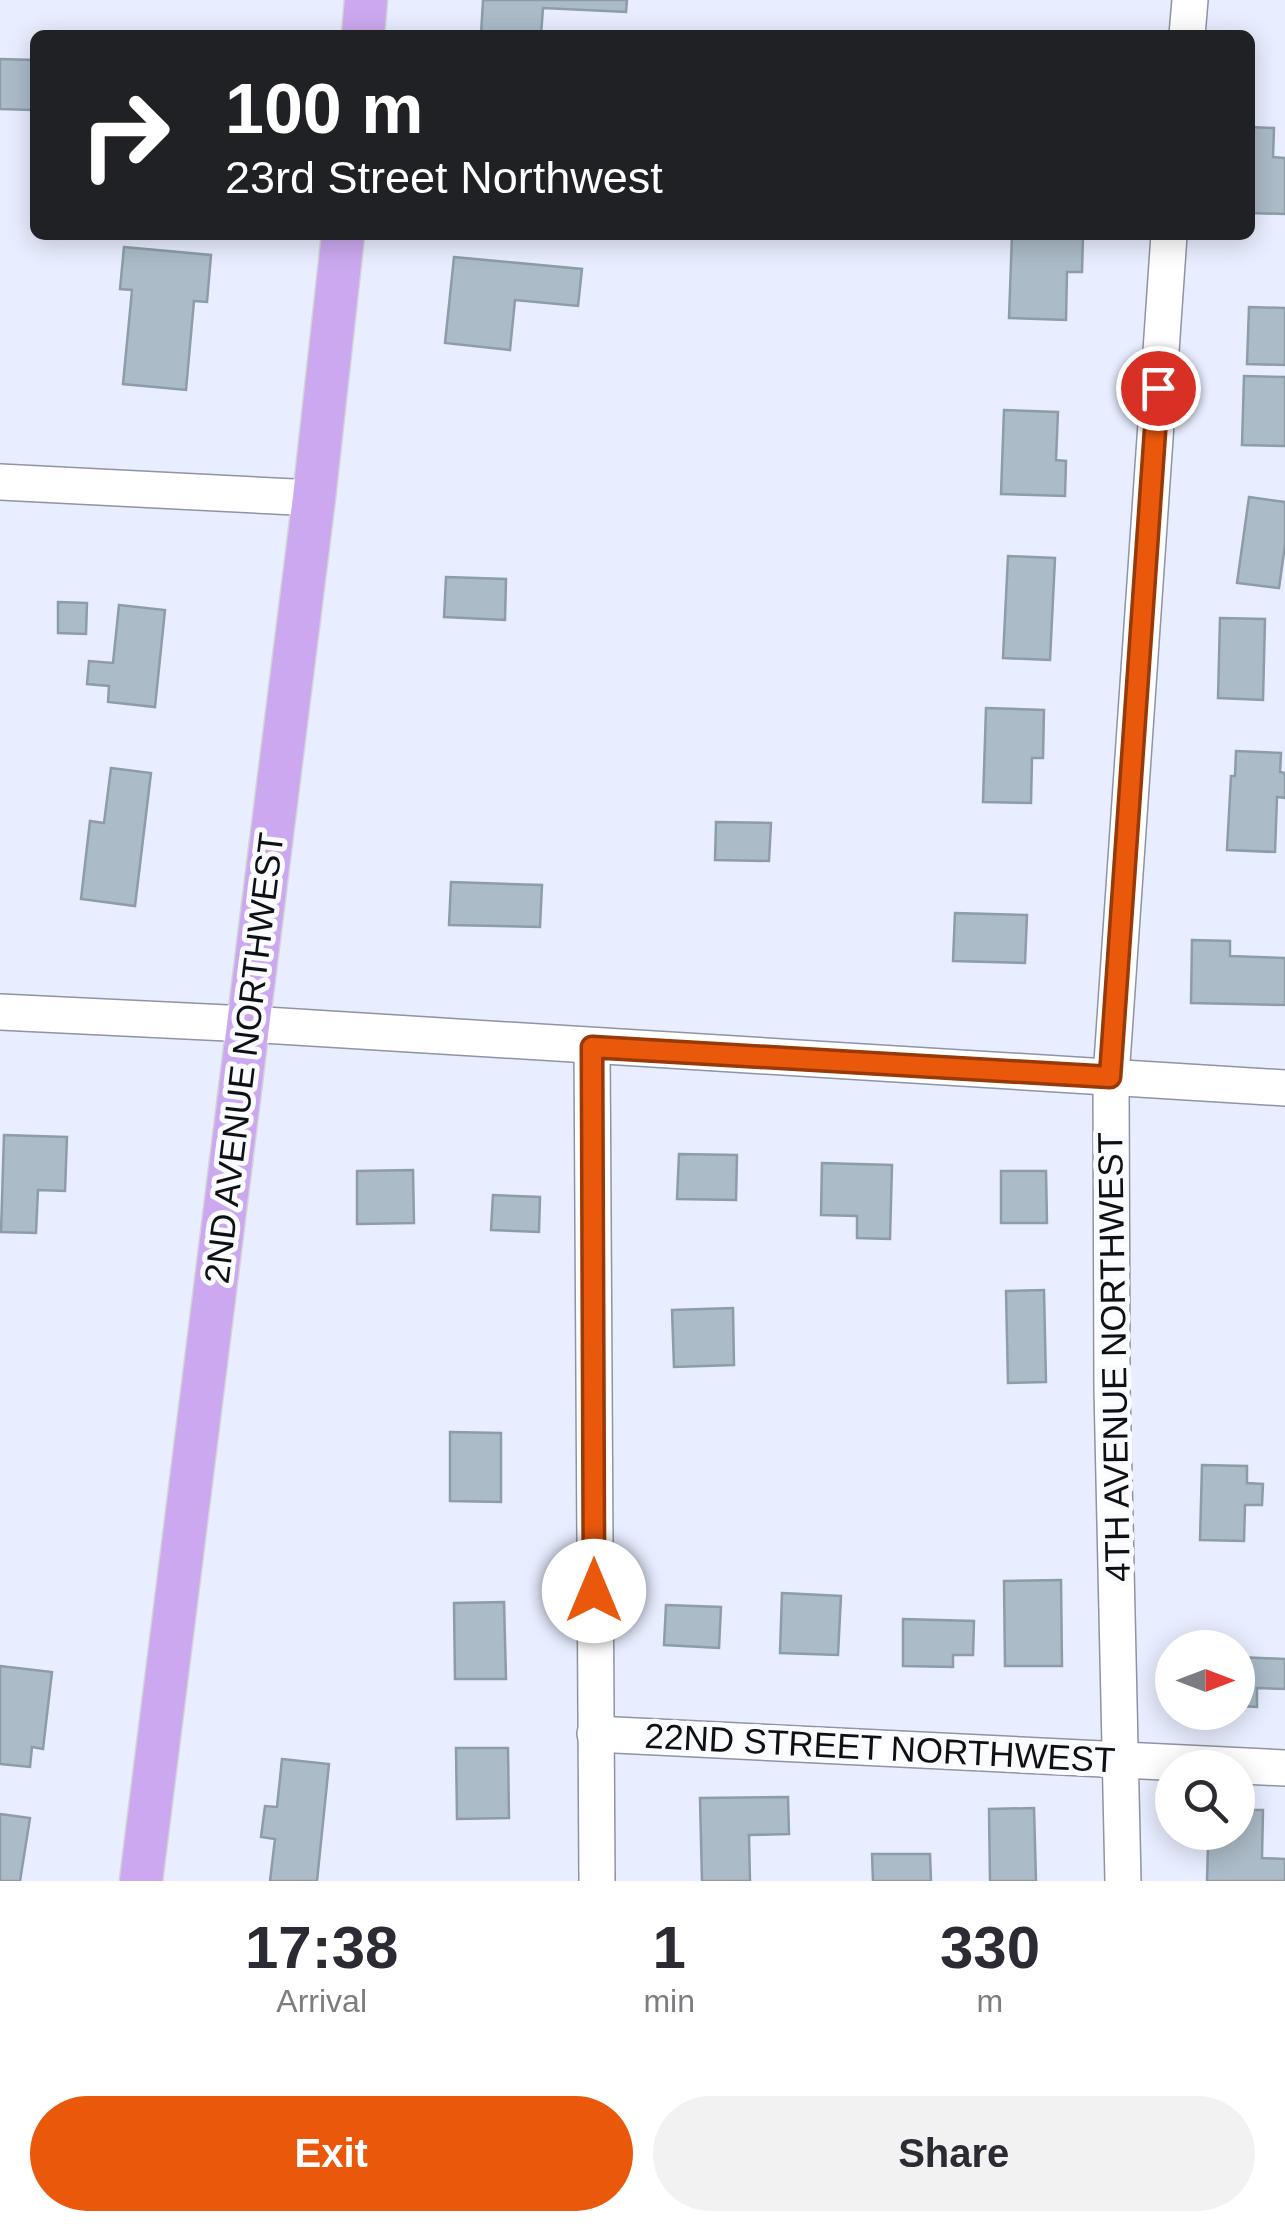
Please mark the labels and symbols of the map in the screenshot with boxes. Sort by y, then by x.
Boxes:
pin [1116,346,1201,431]
street label: 2ND AVENUE NORTHWEST [196,830,291,1286]
street label: 4TH AVENUE NORTHWEST [1090,1132,1137,1582]
position arrow [542,1539,646,1643]
north arrow [1155,1630,1255,1730]
street label: 22ND STREET NORTHWEST [644,1716,1116,1779]

